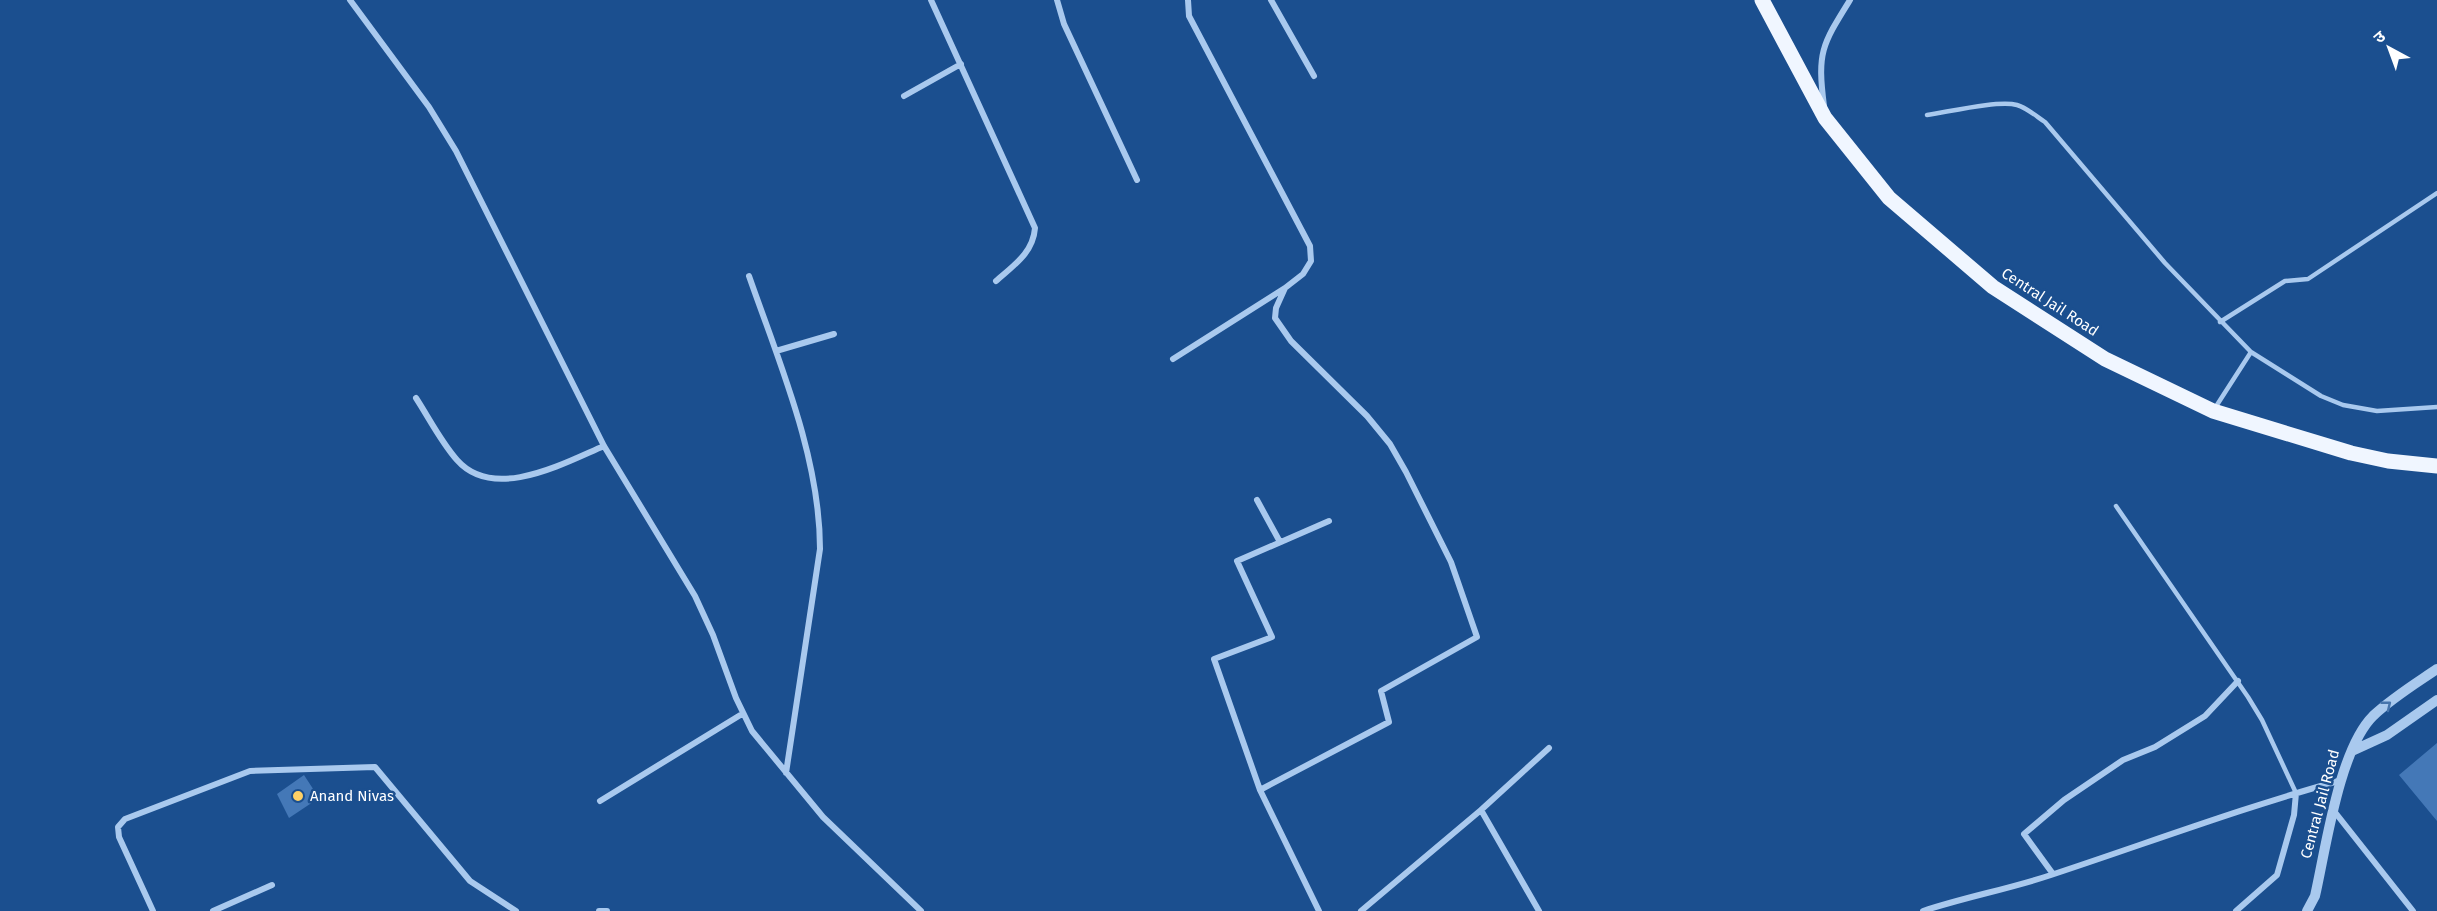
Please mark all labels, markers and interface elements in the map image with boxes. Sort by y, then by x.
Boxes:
north arrow [2359,18,2419,78]
text: उ [2370,26,2390,47]
street label: Central Jail Road [1998,264,2102,340]
one-way arrow [2380,702,2391,713]
street label: Central Jail Road [2297,748,2343,860]
place label: Anand Nivas [310,787,394,805]
marker: Anand Nivas [291,789,305,803]

